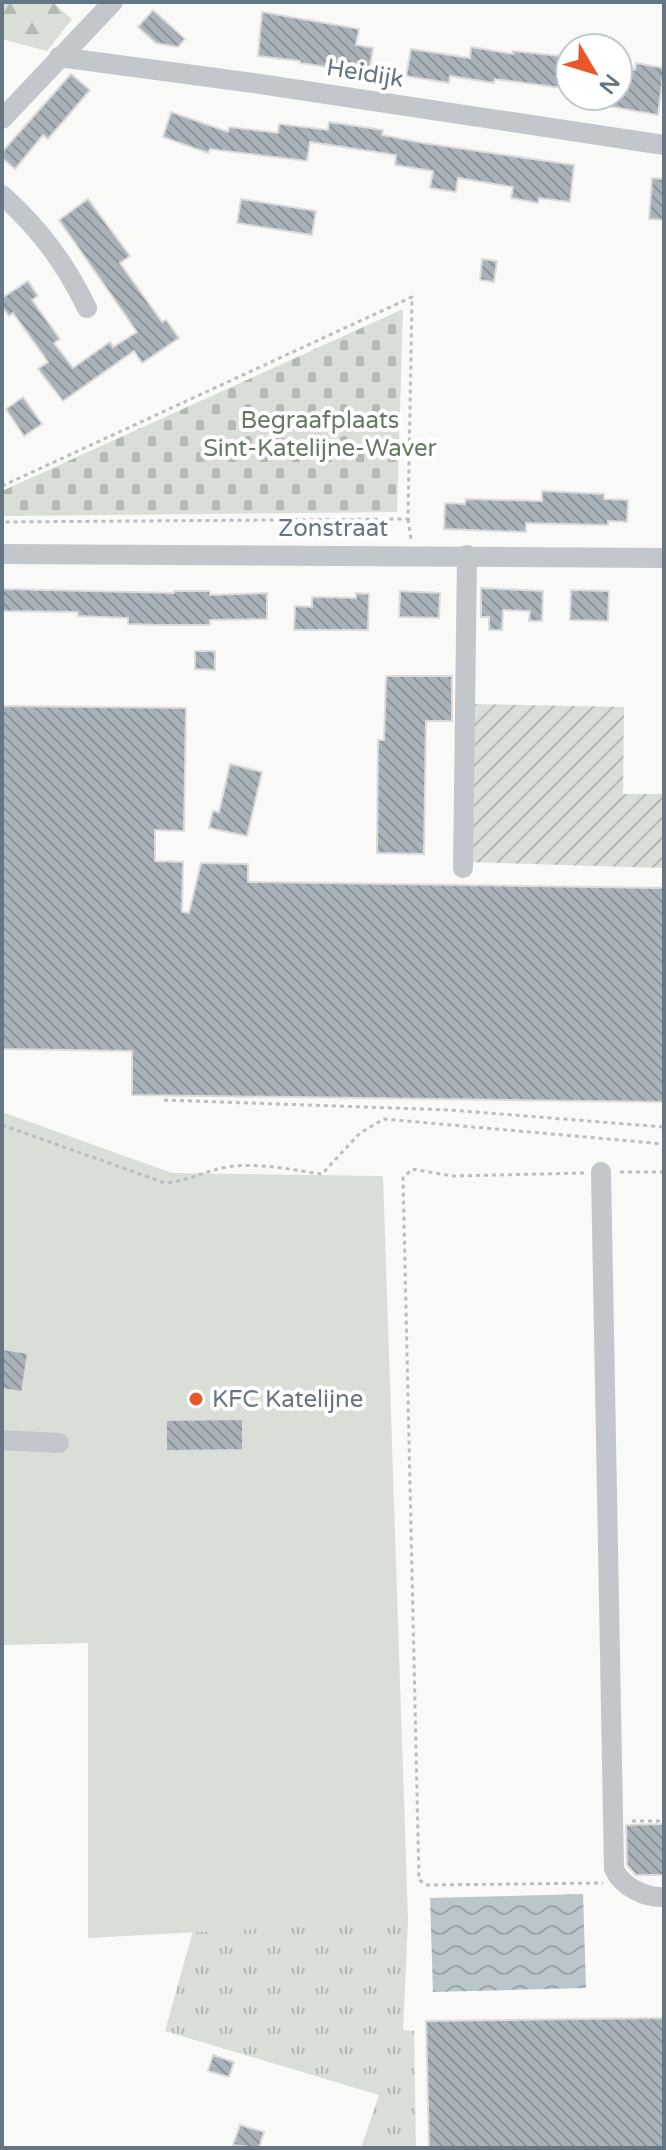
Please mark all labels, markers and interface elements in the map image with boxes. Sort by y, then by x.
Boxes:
north arrow [554,32,634,112]
street label: Heidijk [324,53,406,94]
text: N [593,69,625,99]
park label: Begraafplaats Sint-Katelijne-Waver [203,406,438,463]
street label: Zonstraat [278,514,388,543]
place label: KFC Katelijne [212,1385,363,1414]
marker: KFC Katelijne [187,1390,205,1408]

